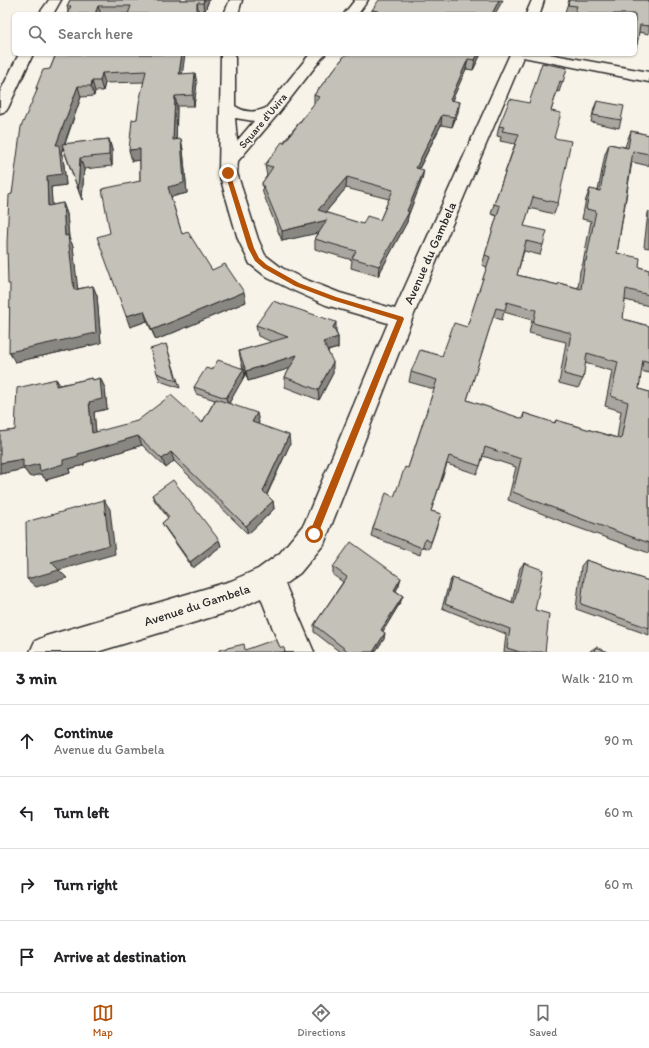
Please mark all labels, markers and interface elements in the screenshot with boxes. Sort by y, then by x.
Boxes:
search box [12,12,637,56]
icon: search [26,23,48,45]
text: Search here [58,25,133,43]
street label: Square d'Uvira [236,90,290,151]
route end [219,164,237,182]
street label: Avenue du Gambela [401,199,459,307]
route start [305,525,323,543]
street label: Avenue du Gambela [142,581,252,629]
text: 3 min [16,668,57,688]
text: Walk · 210 m [562,671,633,686]
text: Continue [54,724,113,742]
icon: ahead [16,730,38,752]
text: 90 m [604,733,633,748]
text: Avenue du Gambela [54,742,165,757]
icon: left [16,802,38,824]
text: Turn left [54,804,109,822]
text: 60 m [604,805,633,820]
icon: right [16,874,38,896]
text: Turn right [54,876,118,894]
text: 60 m [604,877,633,892]
icon: arrive [16,946,38,968]
text: Arrive at destination [54,948,186,966]
tab: Map [92,1002,114,1039]
tab: Directions [297,1002,346,1039]
tab: Saved [529,1002,557,1039]

